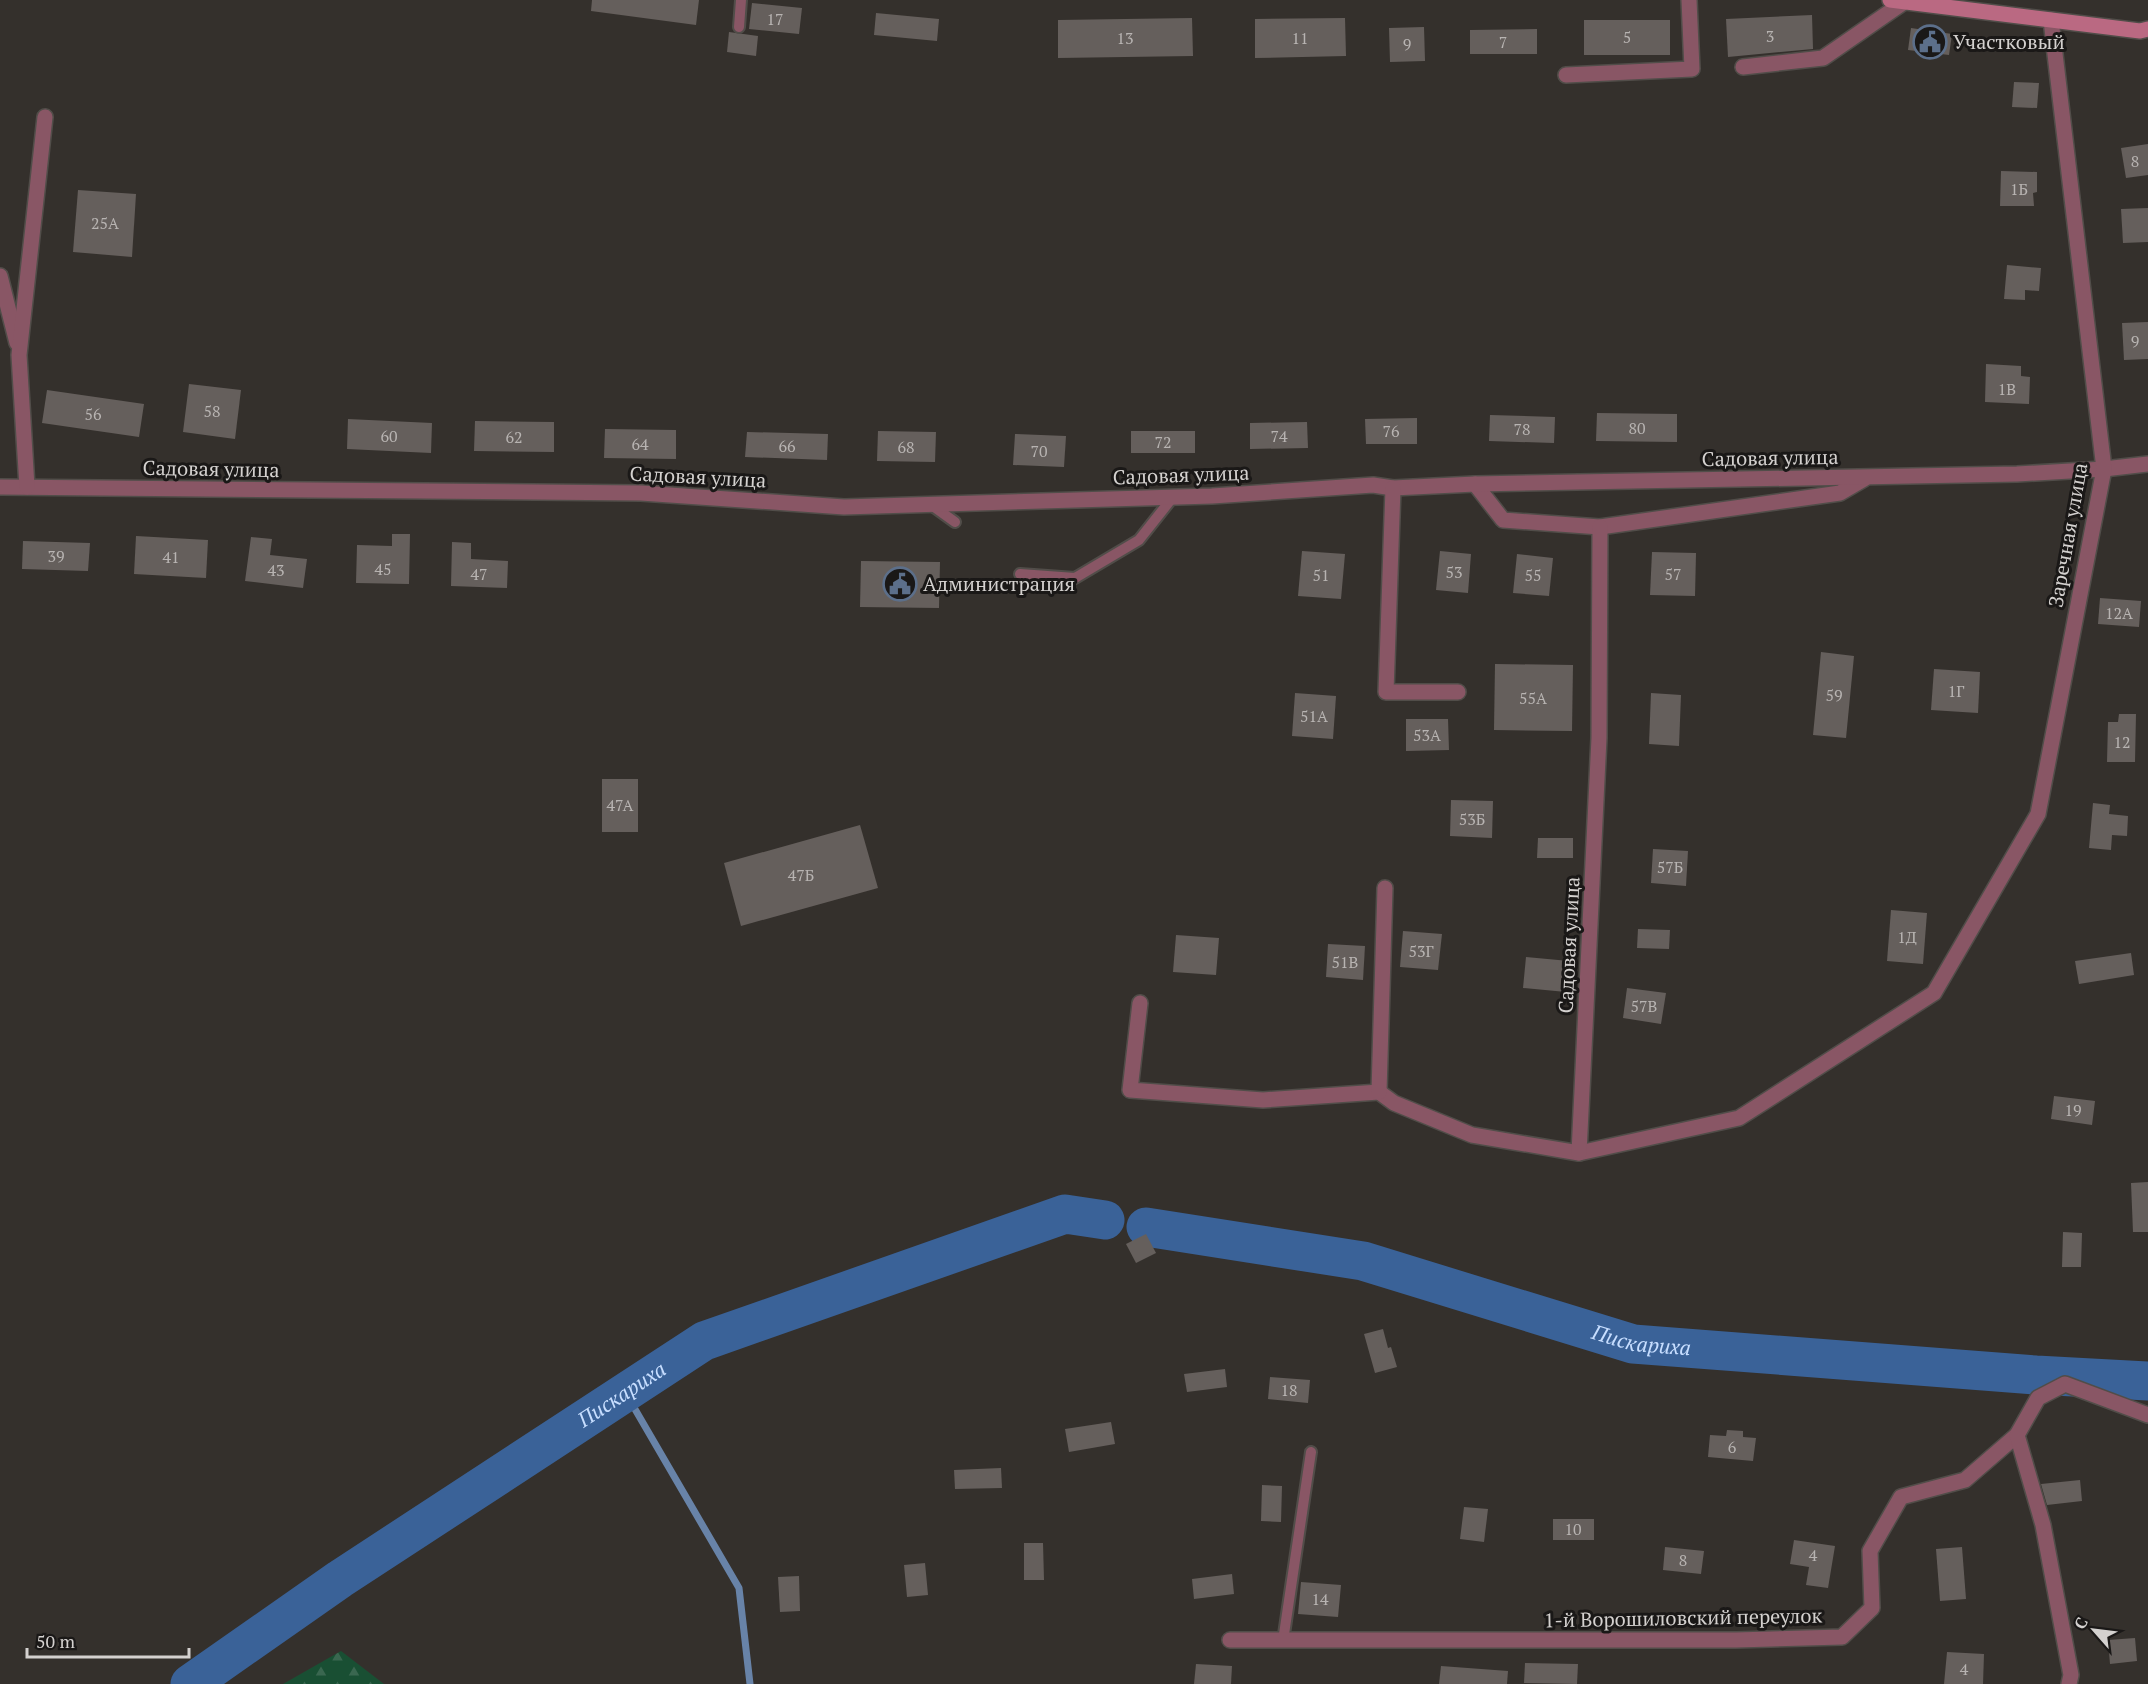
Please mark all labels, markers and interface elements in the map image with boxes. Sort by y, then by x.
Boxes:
house number: 17 [766,8,784,30]
public building icon: Участковый [1912,24,1948,60]
house number: 3 [1766,25,1774,47]
house number: 5 [1623,26,1631,48]
house number: 13 [1116,27,1134,49]
house number: 11 [1291,27,1309,49]
place label: Участковый [1953,28,2065,55]
house number: 7 [1499,31,1507,53]
house number: 9 [1403,33,1411,55]
house number: 8 [2131,150,2139,172]
house number: 1Б [2010,178,2028,200]
house number: 25А [91,212,119,234]
house number: 9 [2131,330,2139,352]
house number: 1В [1998,378,2016,400]
house number: 58 [203,400,221,422]
house number: 56 [84,403,102,425]
house number: 80 [1628,417,1646,439]
house number: 78 [1513,418,1531,440]
house number: 76 [1382,420,1400,442]
house number: 60 [380,425,398,447]
house number: 74 [1270,425,1288,447]
house number: 62 [505,426,523,448]
house number: 72 [1154,431,1172,453]
house number: 64 [631,433,649,455]
house number: 66 [778,435,796,457]
house number: 68 [897,436,915,458]
house number: 70 [1030,440,1048,462]
street label: Садовая улица [1701,443,1839,472]
street label: Садовая улица [142,454,280,483]
street label: Садовая улица [629,459,767,494]
street label: Садовая улица [1112,459,1250,490]
street label: Заречная улица [2042,461,2094,609]
house number: 39 [47,545,65,567]
house number: 41 [162,546,180,568]
house number: 45 [374,558,392,580]
house number: 43 [267,559,285,581]
house number: 53 [1445,561,1463,583]
house number: 47 [470,563,488,585]
house number: 57 [1664,563,1682,585]
house number: 51 [1312,564,1330,586]
house number: 55 [1524,564,1542,586]
public building icon: Администрация [882,566,918,602]
place label: Администрация [923,570,1075,597]
house number: 12А [2105,602,2133,624]
house number: 1Г [1948,680,1964,702]
house number: 59 [1825,684,1843,706]
house number: 55А [1519,687,1547,709]
house number: 51А [1300,705,1328,727]
house number: 53А [1413,724,1441,746]
house number: 12 [2113,731,2131,753]
house number: 47А [607,794,633,816]
house number: 53Б [1459,808,1485,830]
house number: 57Б [1657,856,1683,878]
house number: 47Б [788,864,814,886]
street label: Садовая улица [1551,876,1586,1014]
house number: 1Д [1897,926,1917,948]
house number: 53Г [1408,940,1434,962]
house number: 51В [1332,951,1358,973]
house number: 57В [1631,995,1657,1017]
house number: 19 [2064,1099,2082,1121]
water label: Пискариха [1588,1317,1692,1361]
water label: Пискариха [571,1355,671,1434]
house number: 18 [1280,1379,1298,1401]
house number: 6 [1728,1436,1737,1458]
house number: 10 [1564,1518,1582,1540]
house number: 4 [1809,1544,1818,1566]
house number: 8 [1679,1549,1687,1571]
house number: 14 [1311,1588,1329,1610]
north arrow [2064,1600,2124,1660]
street label: 1-й Ворошиловский переулок [1544,1602,1823,1633]
text: С [2069,1613,2093,1633]
scale bar [27,1621,189,1659]
text: 50 m [36,1629,76,1653]
house number: 4 [1960,1658,1969,1680]

